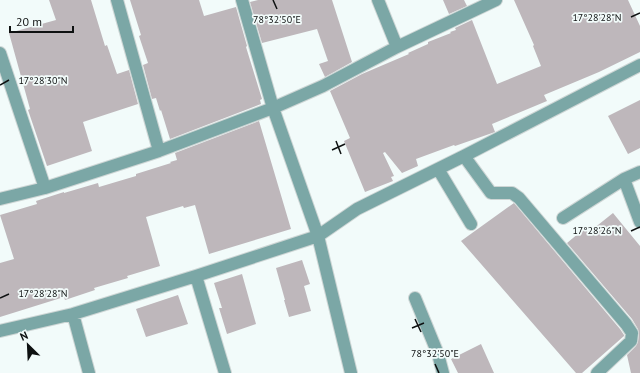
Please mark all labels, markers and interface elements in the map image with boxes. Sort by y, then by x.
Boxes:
scale bar [10,8,73,34]
text: 17°28'28"N [572,11,622,24]
text: 78°32'50"E [253,13,301,26]
text: 20 m [16,14,42,29]
text: 17°28'30"N [18,74,68,87]
text: 17°28'26"N [572,224,622,237]
text: 17°28'28"N [18,287,68,300]
north arrow [8,325,48,365]
text: N [18,328,30,344]
text: 78°32'50"E [411,347,459,360]

